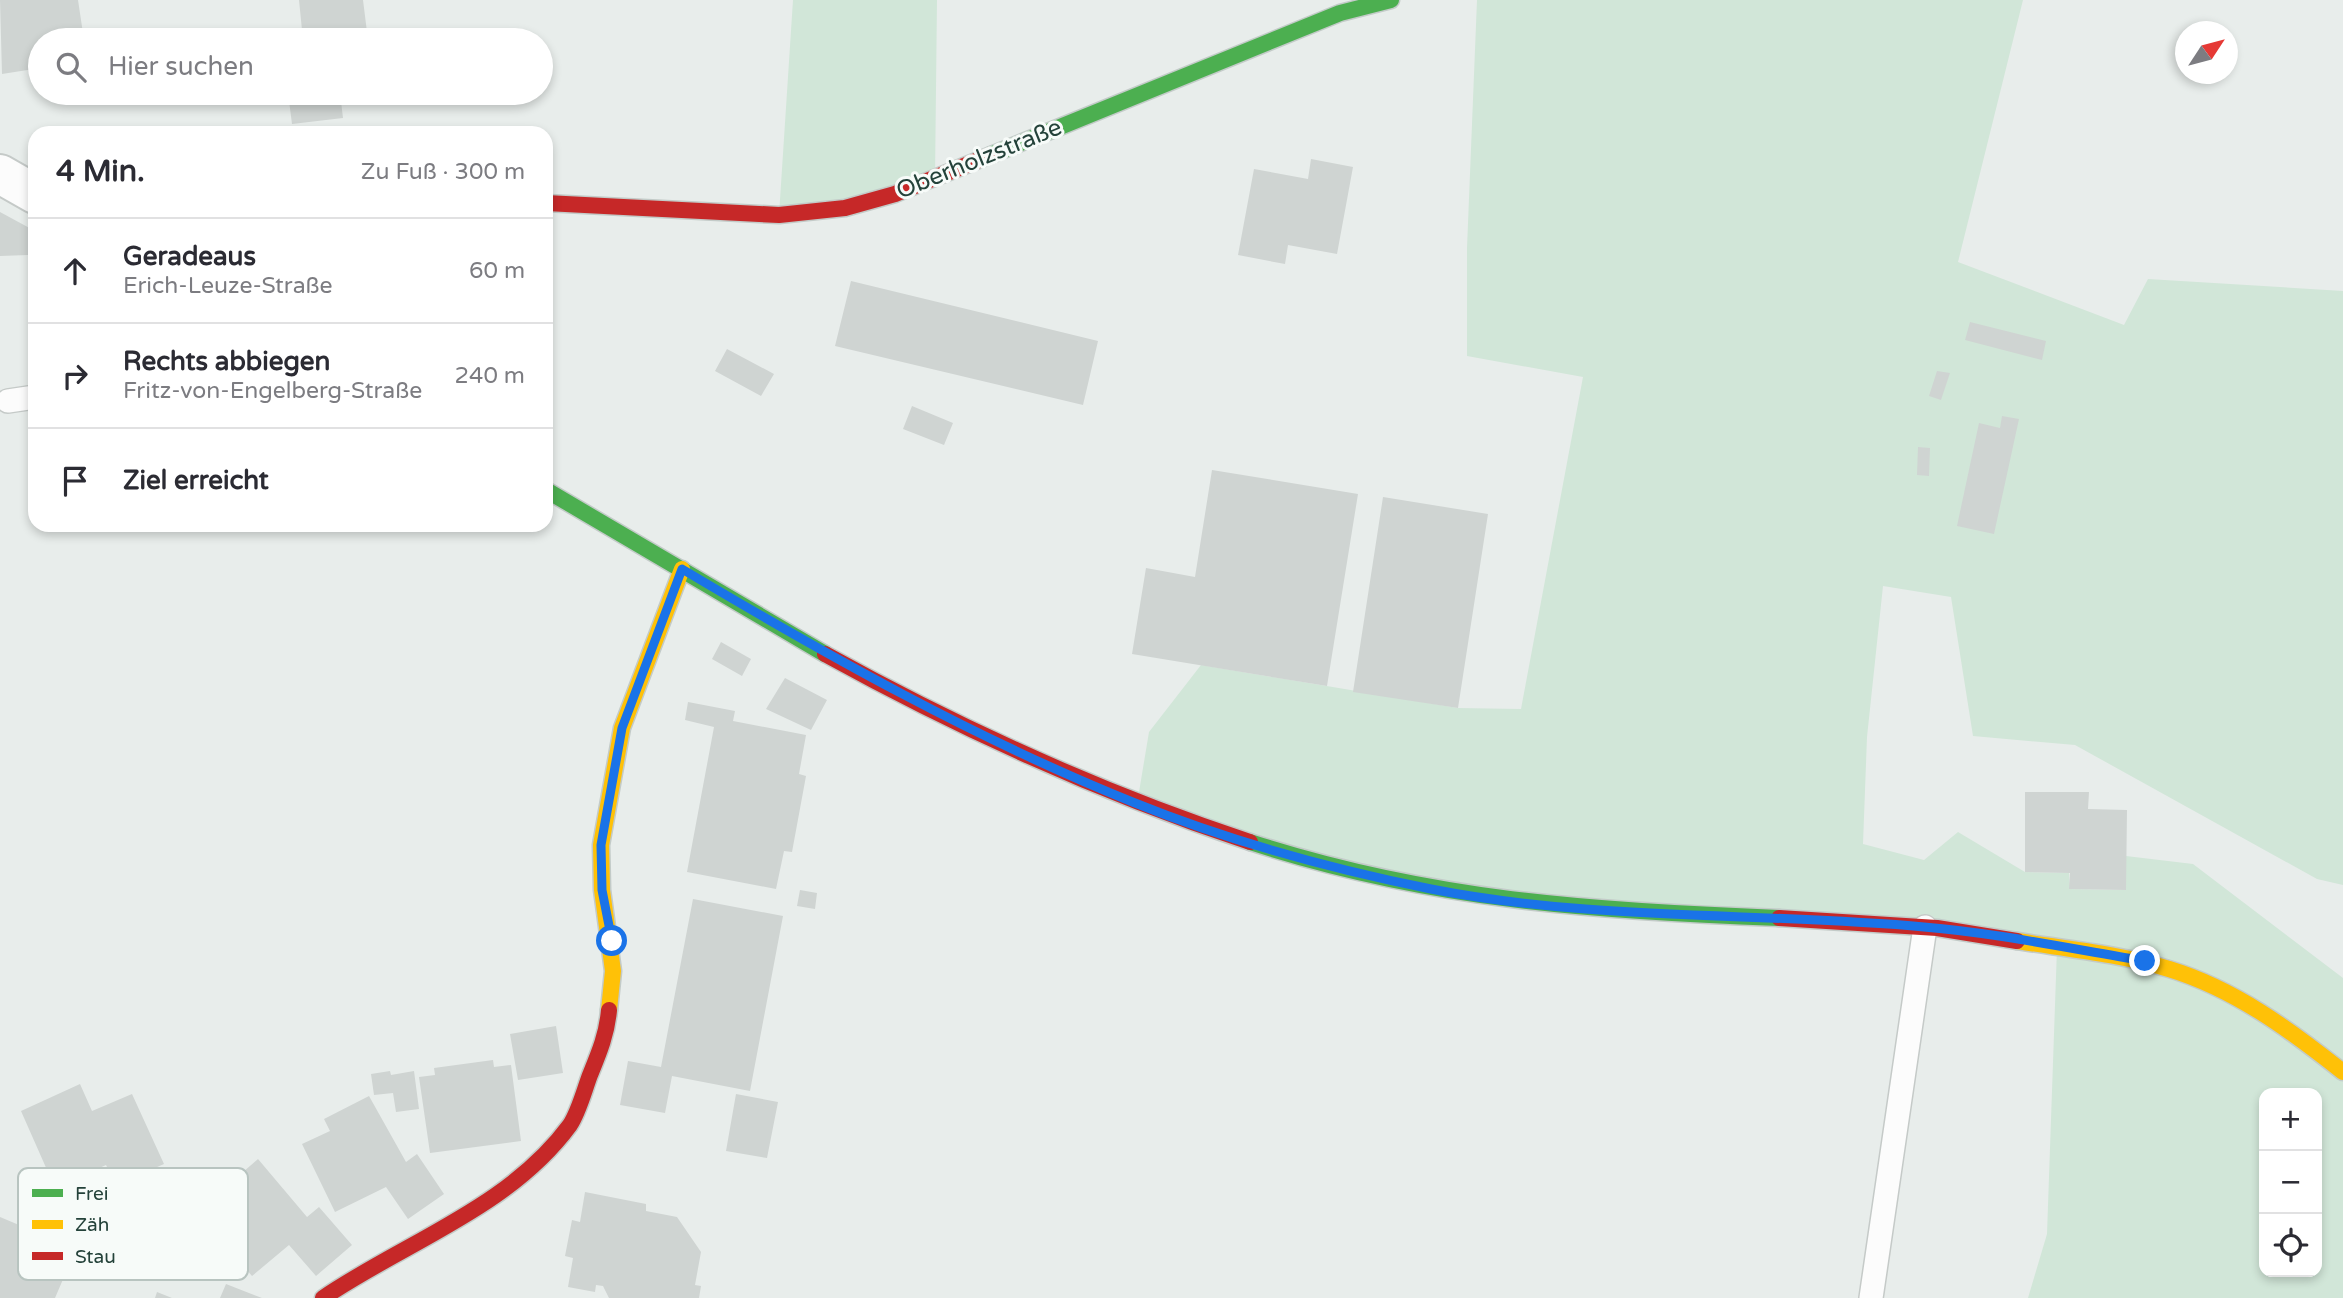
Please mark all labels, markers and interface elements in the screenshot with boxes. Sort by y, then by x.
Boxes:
north arrow [2175,21,2238,84]
search box [28,28,553,105]
icon: search [52,48,90,86]
text: Hier suchen [108,51,254,82]
street label: Oberholzstraße [892,113,1066,205]
text: 4 Min. [56,153,145,190]
text: Zu Fuß · 300 m [361,158,525,186]
text: Geradeaus [123,241,256,272]
icon: ahead [56,252,94,290]
text: 60 m [469,257,525,285]
text: Erich-Leuze-Straße [123,272,333,300]
text: Rechts abbiegen [123,346,330,377]
icon: right [56,357,94,395]
text: 240 m [455,362,525,390]
text: Fritz-von-Engelberg-Straße [123,377,422,405]
icon: arrive [56,462,94,500]
text: Ziel erreicht [123,465,269,496]
route start [596,925,627,956]
route end [2129,945,2160,976]
map controls [2259,1088,2322,1277]
button: + [2259,1088,2322,1151]
button: − [2259,1151,2322,1214]
legend [18,1168,248,1280]
text: Frei [75,1183,109,1205]
text: Zäh [75,1214,109,1236]
button: locate [2259,1214,2322,1277]
text: Stau [75,1246,116,1268]

